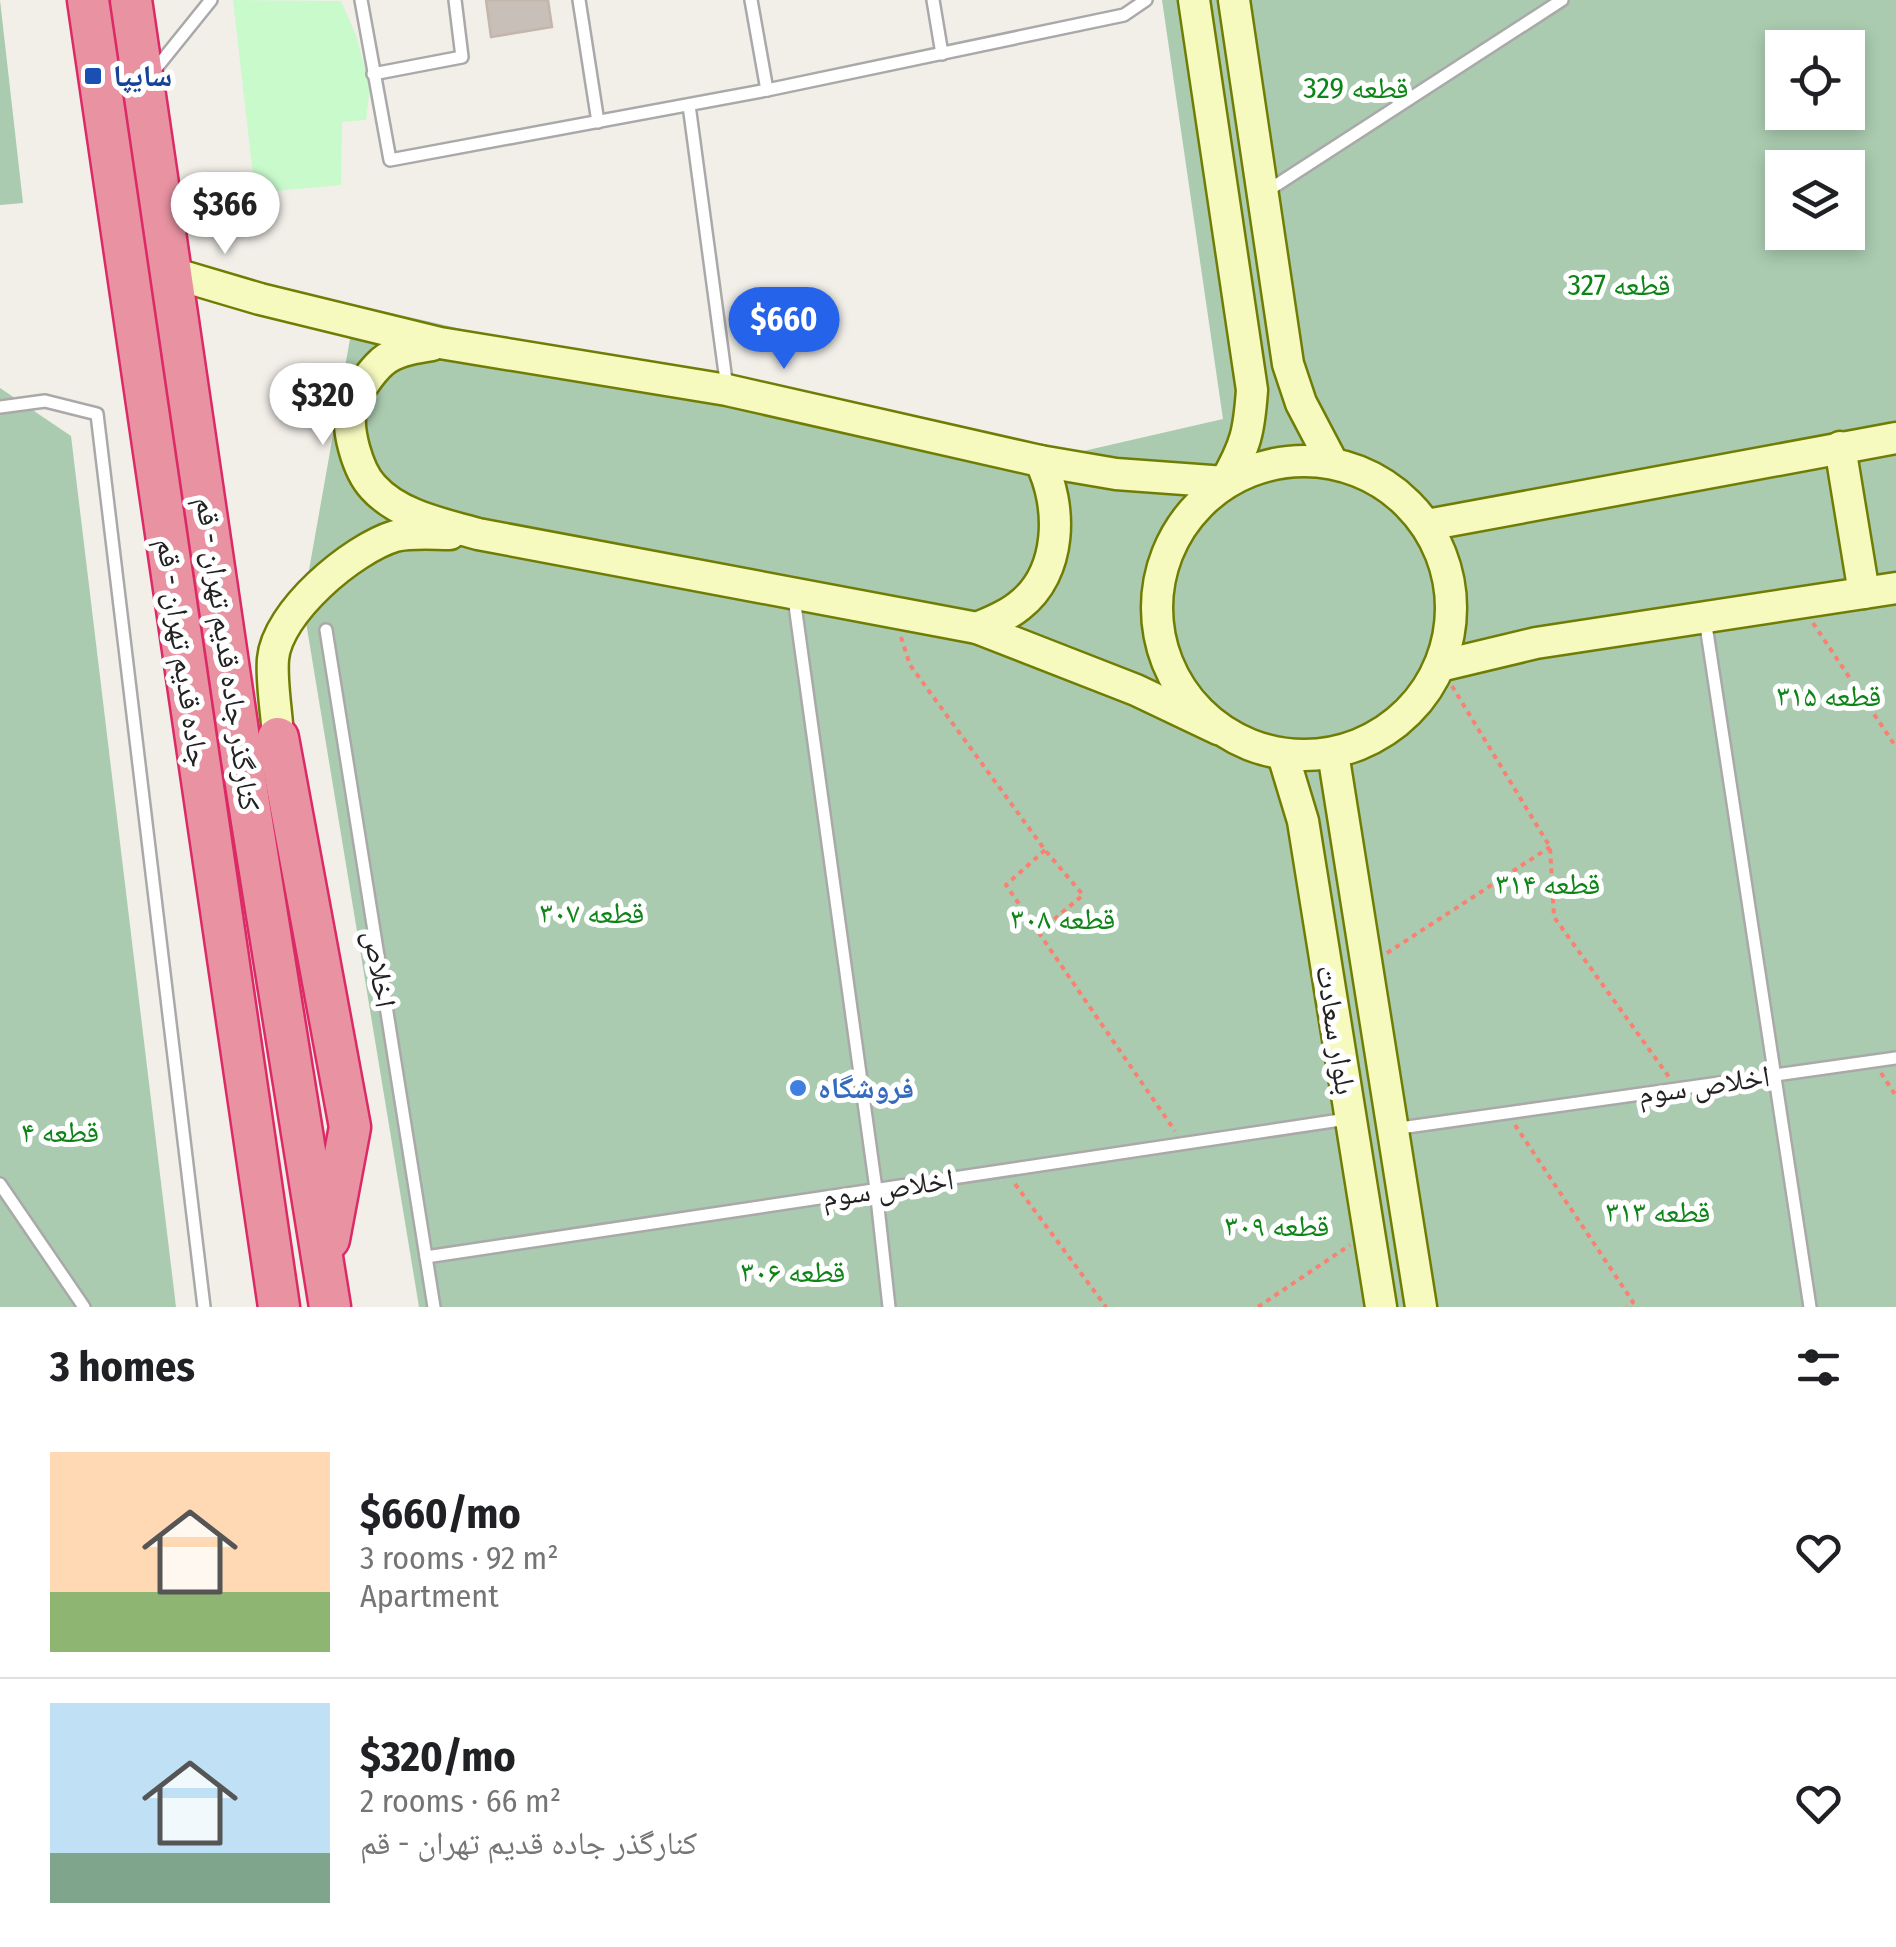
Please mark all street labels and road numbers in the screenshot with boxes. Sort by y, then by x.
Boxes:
street label: کنارگذر جاده قدیم تهران - قم [186,495,268,813]
street label: جاده قدیم تهران - قم [147,536,217,770]
street label: اخلاص [356,928,404,1010]
street label: بلوار سعادت [1308,963,1364,1097]
street label: اخلاص سوم [1636,1058,1772,1113]
street label: اخلاص سوم [820,1161,956,1216]

